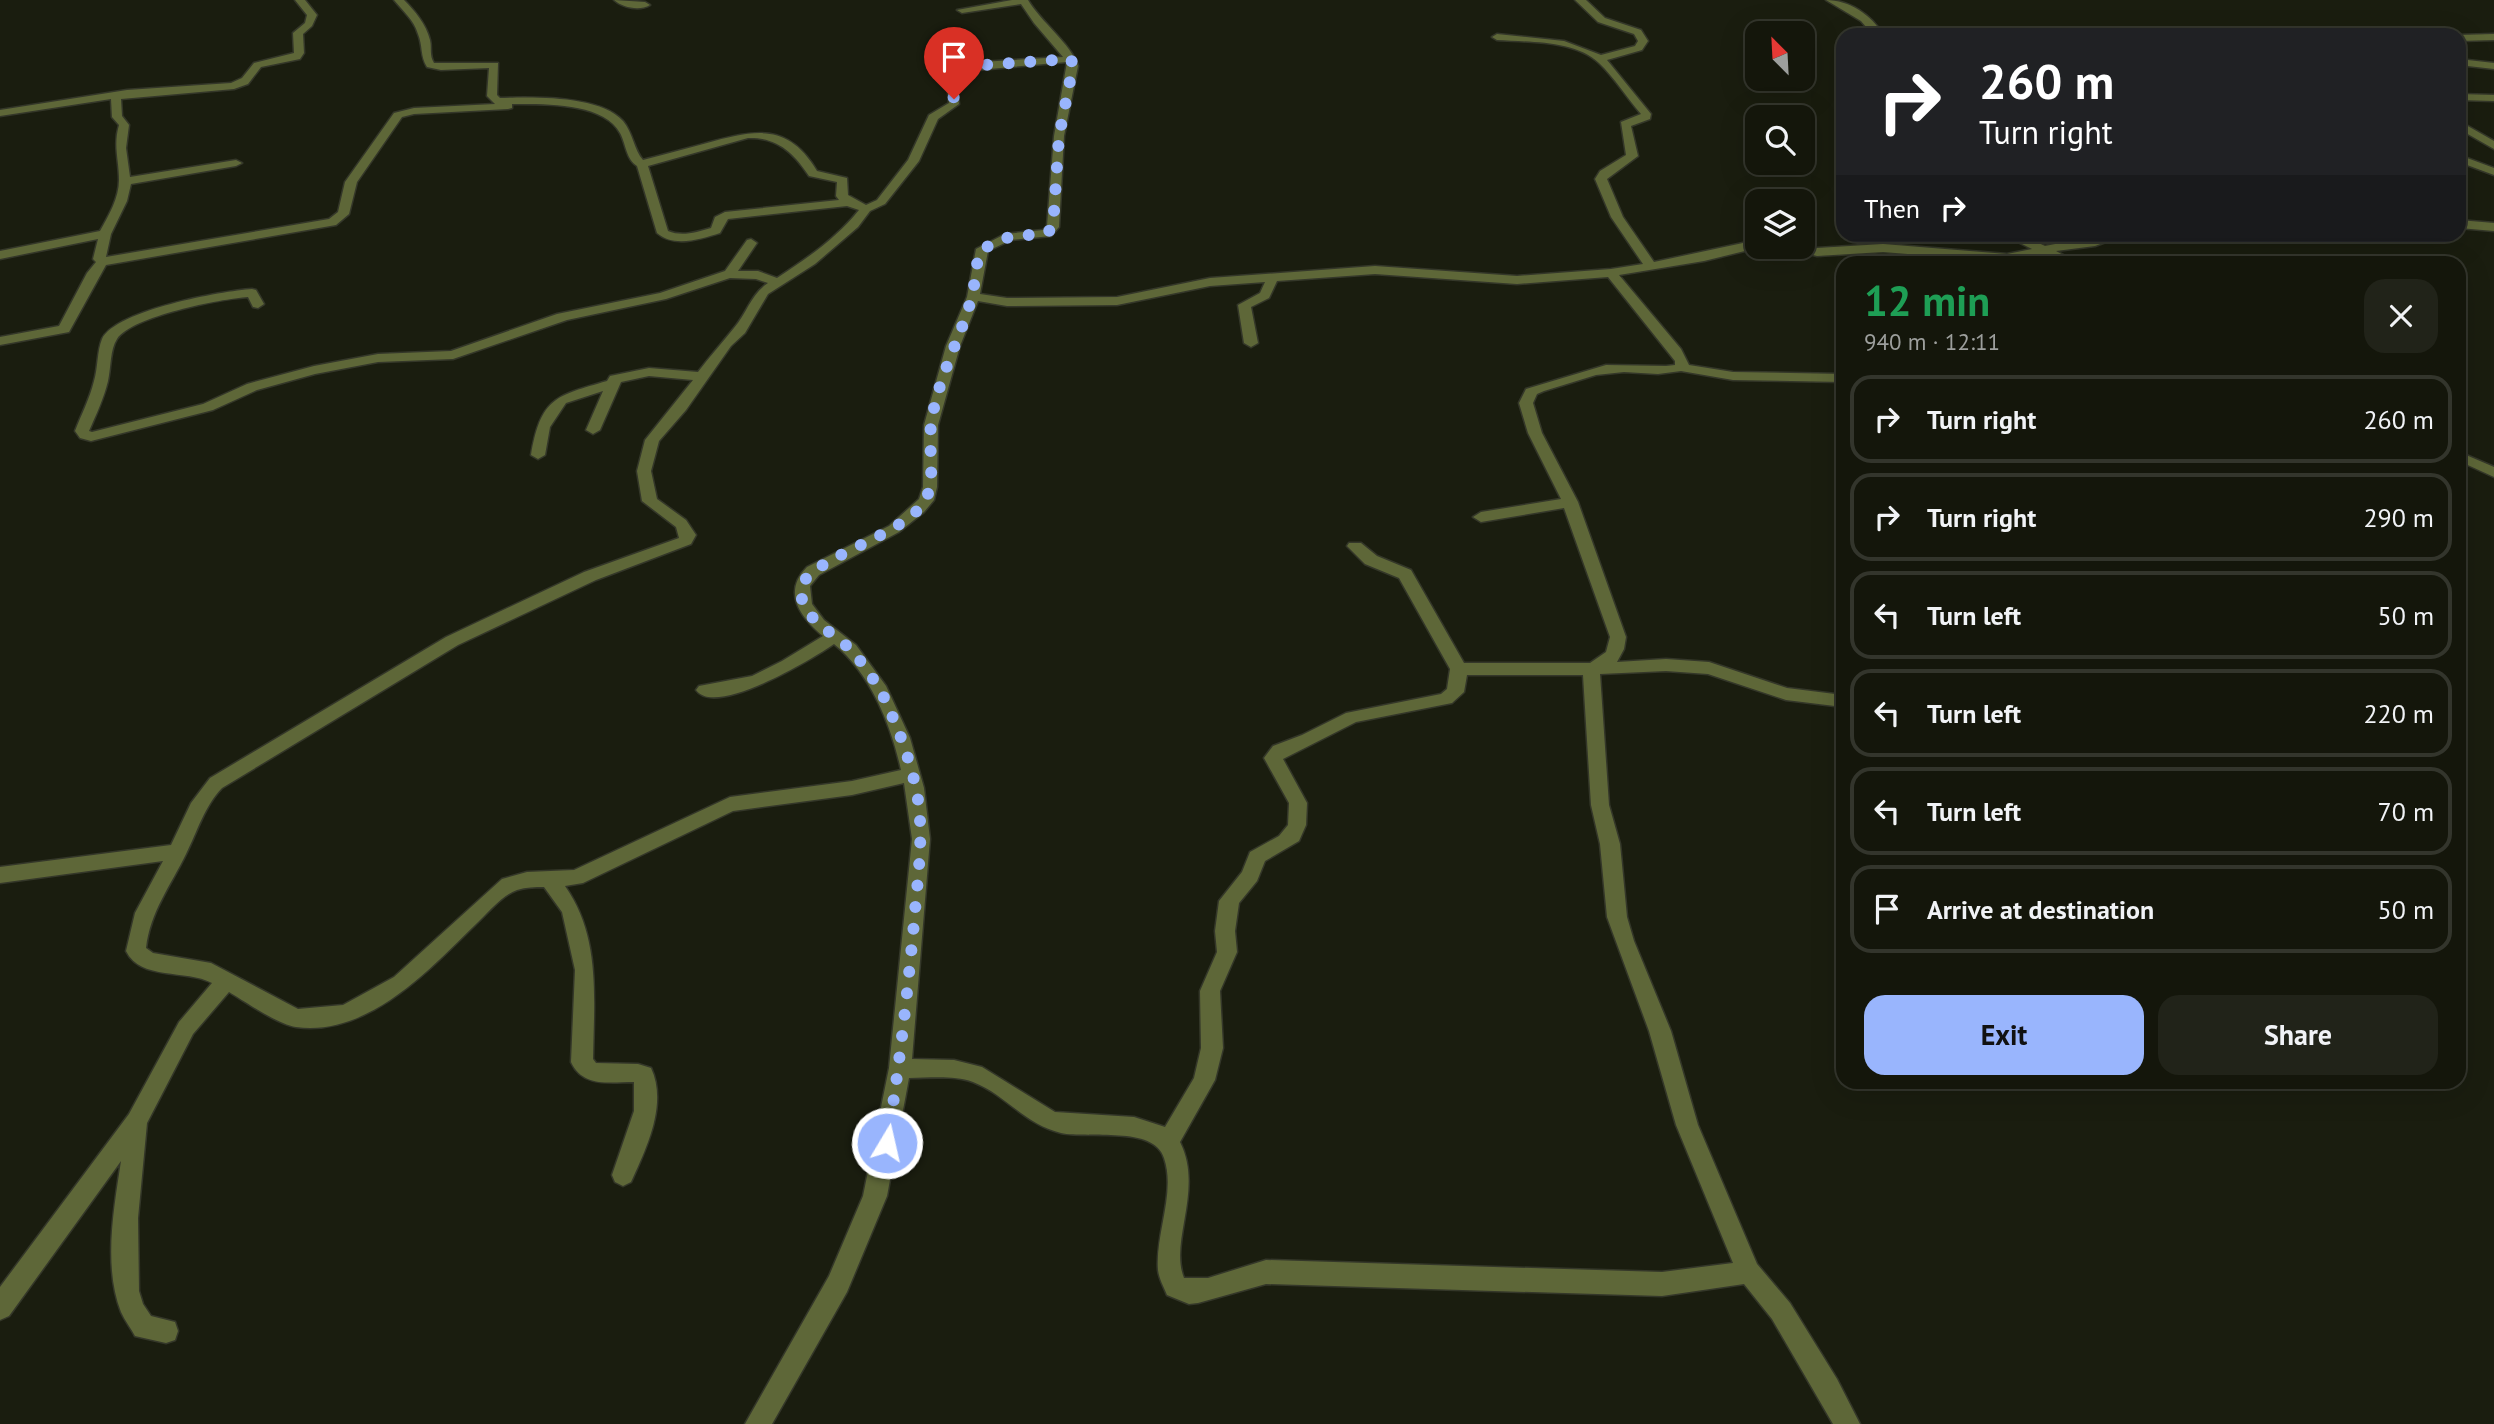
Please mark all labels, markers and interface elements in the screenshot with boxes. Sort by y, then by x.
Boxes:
north arrow [1745,21,1815,91]
map controls [1745,21,1815,259]
pin [924,27,984,99]
icon: arrive [935,38,973,76]
text: 260 m [1979,49,2114,113]
icon: right [1864,56,1955,147]
button: search [1745,105,1815,175]
text: Turn right [1979,111,2113,153]
button: layers [1745,189,1815,259]
icon: right [1934,189,1972,227]
text: Then [1864,192,1920,225]
text: 12 min [1864,273,1990,328]
button: close [2364,279,2438,353]
text: 940 m · 12:11 [1864,327,2000,356]
icon: right [1868,400,1906,438]
text: Turn right [1927,403,2036,436]
text: 260 m [2363,403,2434,436]
icon: right [1868,498,1906,536]
text: Turn right [1927,501,2036,534]
text: 290 m [2363,501,2434,534]
icon: left [1868,596,1906,634]
text: Turn left [1927,599,2021,632]
text: 50 m [2378,599,2434,632]
icon: left [1868,694,1906,732]
text: Turn left [1927,697,2021,730]
text: 220 m [2363,697,2434,730]
icon: left [1868,792,1906,830]
text: Turn left [1927,795,2021,828]
text: 70 m [2378,795,2434,828]
icon: arrive [1868,890,1906,928]
text: Arrive at destination [1927,893,2154,926]
text: 50 m [2378,893,2434,926]
button: Exit [1864,995,2144,1075]
button: Share [2158,995,2438,1075]
position arrow [850,1106,924,1180]

